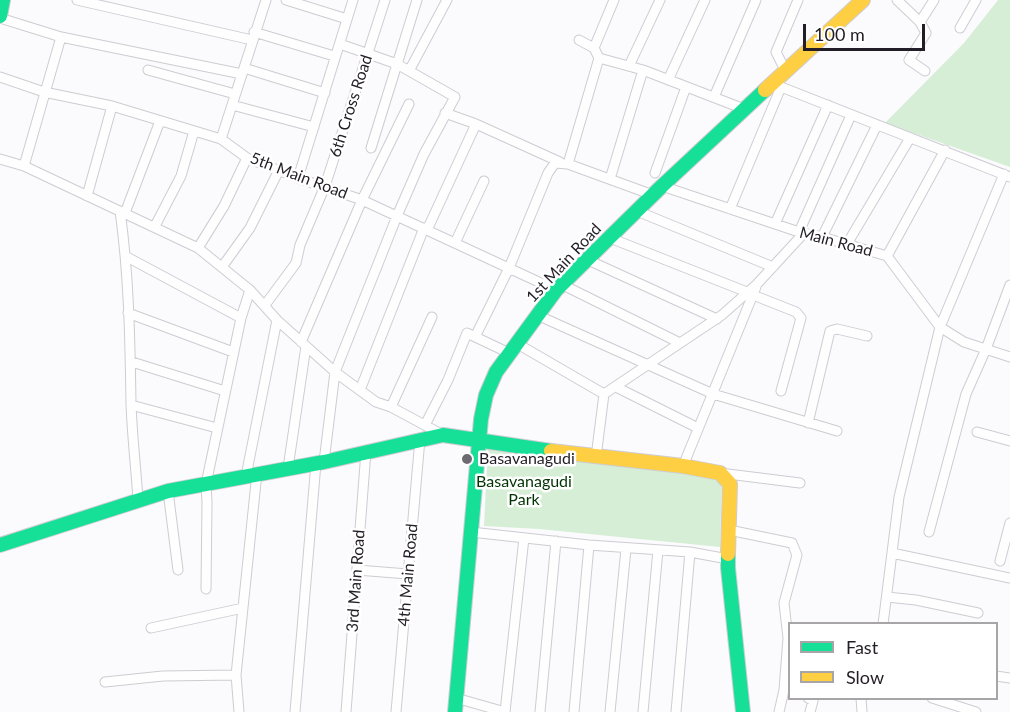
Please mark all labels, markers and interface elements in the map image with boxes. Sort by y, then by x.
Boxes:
scale bar [806,12,928,50]
text: 100 m [814,23,865,45]
street label: 6th Cross Road [325,52,377,160]
street label: 5th Main Road [247,149,351,203]
street label: 1st Main Road [523,220,605,306]
street label: Main Road [797,223,875,261]
place label: Basavanagudi [479,449,575,469]
marker: Basavanagudi [460,452,474,466]
park label: Basavanagudi Park [476,472,572,510]
street label: 4th Main Road [394,523,422,627]
street label: 3rd Main Road [343,529,369,633]
legend [788,622,998,700]
text: Fast [846,636,878,658]
text: Slow [846,666,884,688]

